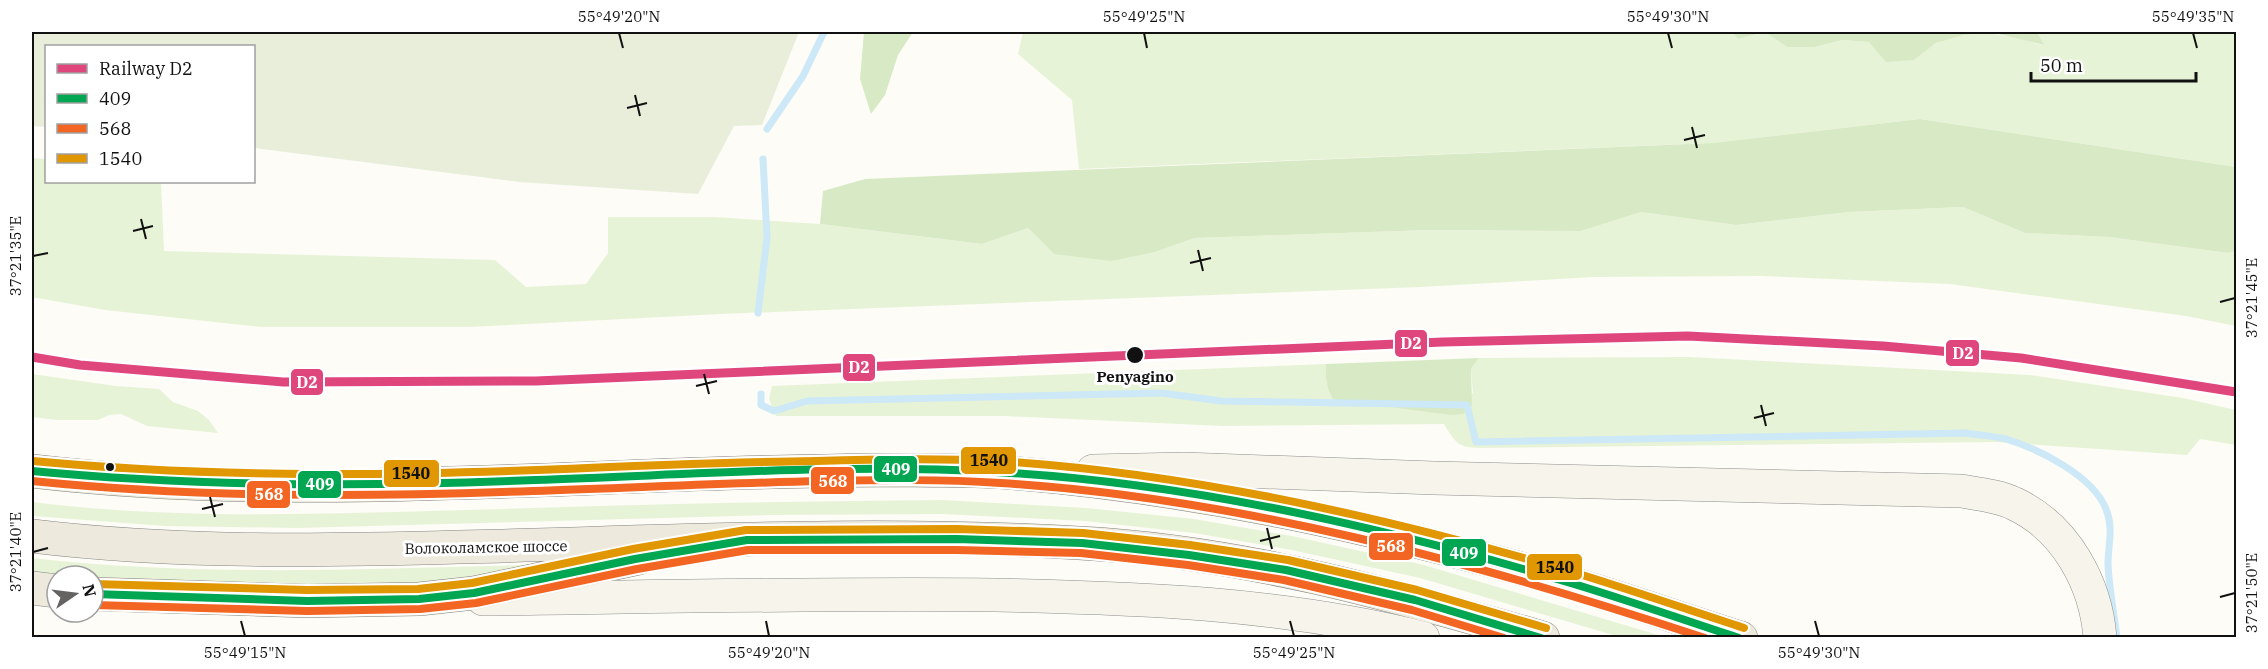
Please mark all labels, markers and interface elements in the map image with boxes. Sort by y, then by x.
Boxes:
text: 55°49'20"N [578,7,660,26]
text: 55°49'25"N [1103,7,1185,26]
text: 55°49'30"N [1627,7,1709,26]
text: 55°49'35"N [2152,7,2234,26]
legend [45,45,255,183]
scale bar [2031,45,2196,83]
text: 50 m [2040,54,2083,77]
text: Railway D2 [99,57,193,80]
text: 409 [99,87,131,110]
text: 568 [99,117,131,140]
text: 1540 [99,147,142,170]
text: 37°21'35"E [6,216,25,296]
text: 37°21'45"E [2242,258,2261,338]
line badge: D2 [1394,329,1428,358]
text: D2 [1400,333,1422,353]
line badge: D2 [1945,339,1980,367]
text: D2 [1952,343,1974,363]
marker: Penyagino [1125,345,1145,365]
line badge: D2 [842,353,876,382]
text: D2 [848,357,870,377]
place label: Penyagino [1096,367,1174,386]
line badge: D2 [290,368,324,396]
text: D2 [296,372,318,392]
line badge: 1540 [960,446,1017,475]
text: 1540 [970,450,1009,470]
line badge: 409 [873,455,918,483]
line badge: 1540 [383,459,440,488]
text: 409 [882,459,910,479]
unlabelled marker [104,461,116,473]
text: 1540 [392,463,431,483]
line badge: 568 [810,466,855,495]
line badge: 409 [297,470,342,499]
text: 568 [819,471,848,491]
text: 409 [306,474,334,494]
line badge: 568 [246,480,291,509]
text: 568 [255,484,284,504]
text: 37°21'40"E [6,512,25,592]
line badge: 568 [1368,532,1414,561]
street label: Волоколамское шоссе [404,536,568,558]
text: 568 [1377,536,1406,556]
line badge: 409 [1441,538,1487,567]
text: 409 [1450,543,1478,563]
line badge: 1540 [1526,553,1583,581]
text: 37°21'50"E [2242,553,2261,633]
text: 1540 [1536,557,1575,577]
north arrow [45,564,105,624]
text: N [78,582,101,599]
text: 55°49'15"N [204,643,286,662]
text: 55°49'20"N [728,643,810,662]
text: 55°49'25"N [1253,643,1335,662]
text: 55°49'30"N [1778,643,1860,662]

